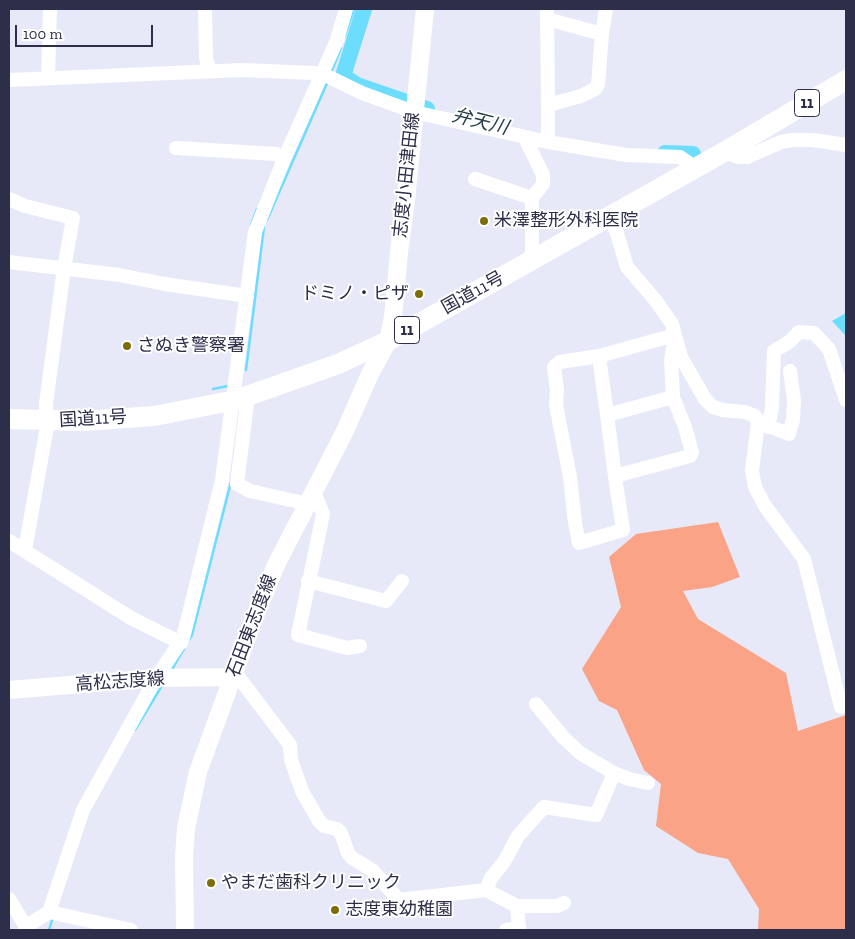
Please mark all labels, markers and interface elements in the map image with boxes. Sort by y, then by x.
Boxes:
scale bar [18,15,155,47]
text: 100 m [23,25,62,43]
road number: 11 [794,90,820,116]
water label: 弁天川 [450,104,510,140]
street label: 志度小田津田線 [390,111,424,239]
place label: 米澤整形外科医院 [494,210,638,232]
marker: 米澤整形外科医院 [478,215,490,227]
street label: 国道11号 [438,267,508,319]
place label: ドミノ・ピザ [301,283,409,305]
marker: ドミノ・ピザ [413,288,425,300]
road number: 11 [394,316,420,344]
place label: さぬき警察署 [137,335,245,357]
marker: さぬき警察署 [121,340,133,352]
street label: 国道11号 [59,406,127,432]
street label: 石田東志度線 [223,572,281,680]
street label: 高松志度線 [74,668,166,696]
place label: やまだ歯科クリニック [221,872,401,894]
marker: やまだ歯科クリニック [205,877,217,889]
place label: 志度東幼稚園 [345,899,453,921]
marker: 志度東幼稚園 [329,904,341,916]

